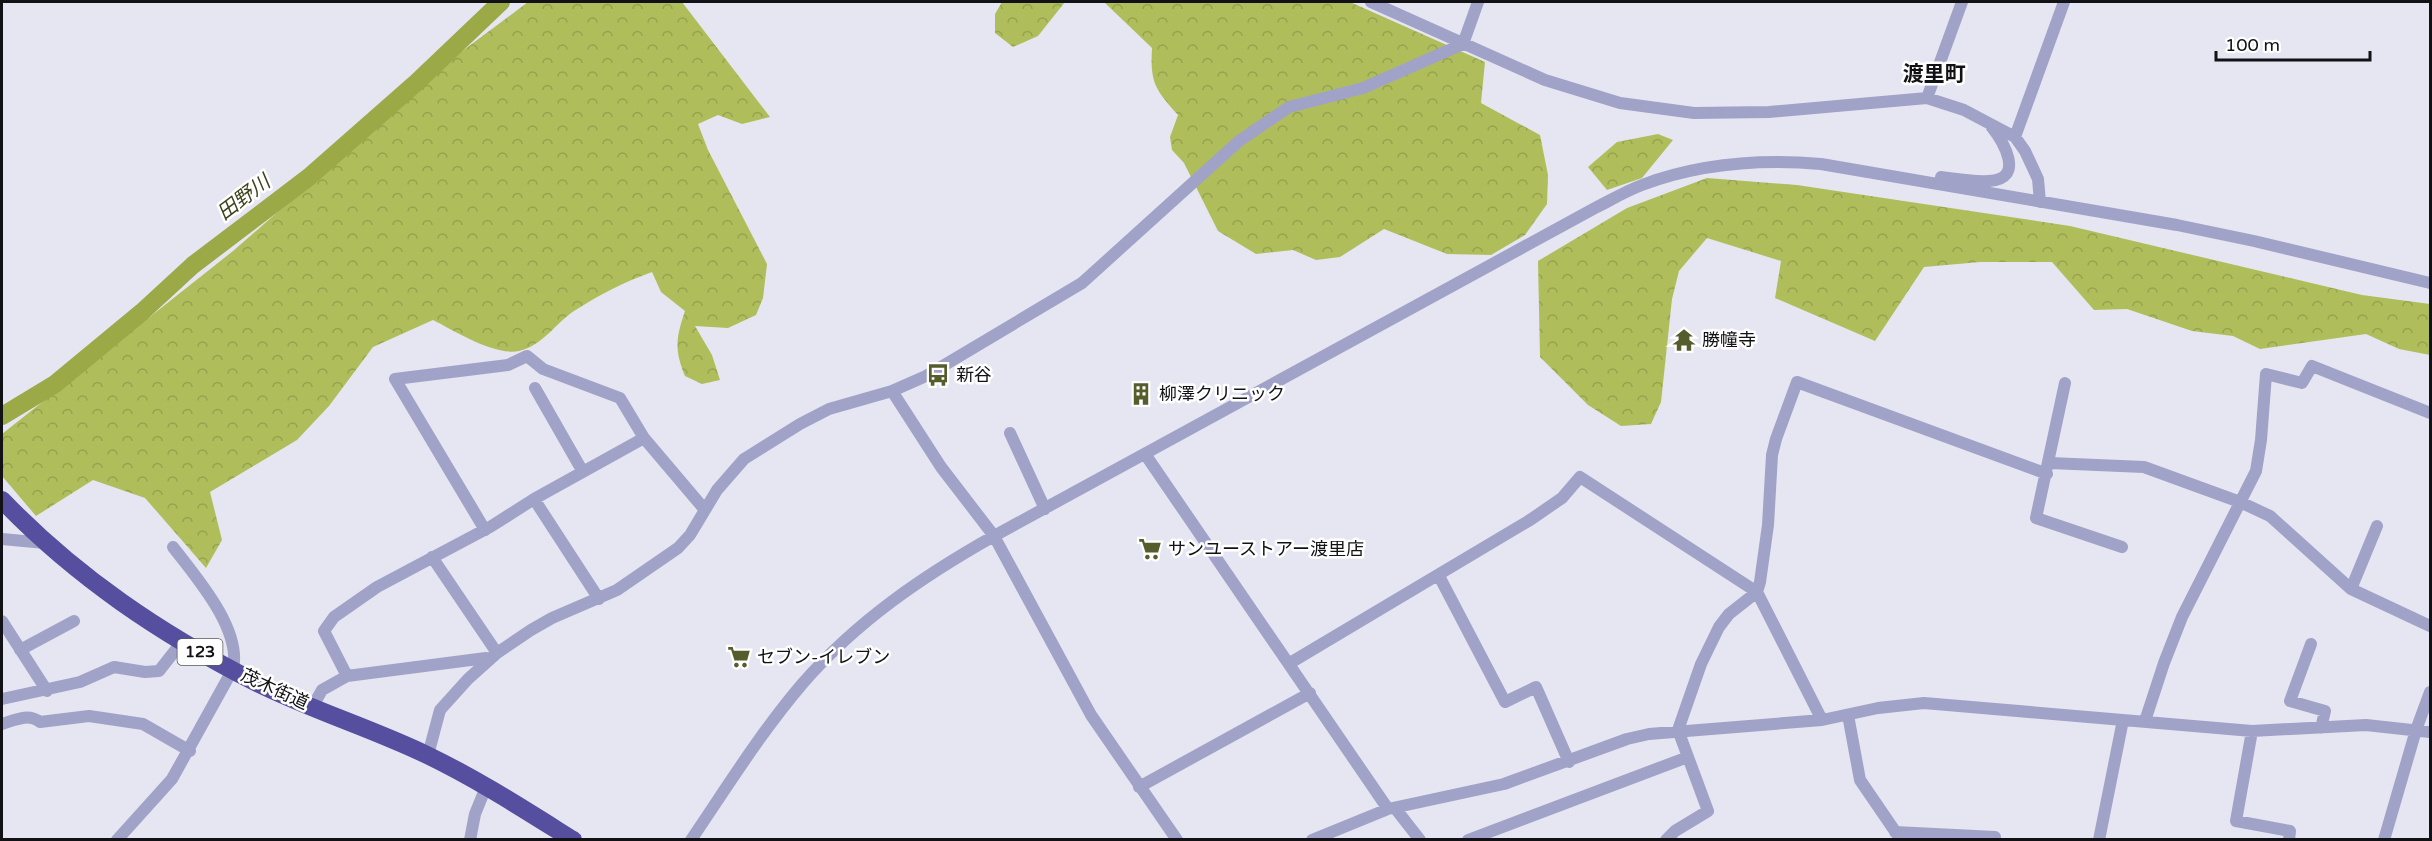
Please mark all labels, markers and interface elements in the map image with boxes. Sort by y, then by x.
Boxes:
scale bar [2216,24,2370,62]
text: 100 m [2225,34,2280,56]
district label: 渡里町 [1903,62,1966,87]
water label: 田野川 [213,169,277,226]
temple icon: 勝幢寺 [1671,327,1697,353]
place label: 勝幢寺 [1702,329,1756,351]
bus stop icon: 新谷 [925,362,951,388]
place label: 新谷 [956,364,992,386]
building icon: 柳澤クリニック [1128,381,1154,407]
place label: 柳澤クリニック [1159,383,1285,405]
supermarket icon: サンユーストアー渡里店 [1137,536,1163,562]
place label: サンユーストアー渡里店 [1168,538,1364,560]
road number: 123 [178,639,222,665]
supermarket icon: セブン-イレブン [726,644,752,670]
place label: セブン-イレブン [757,646,890,668]
street label: 茂木街道 [238,664,312,714]

